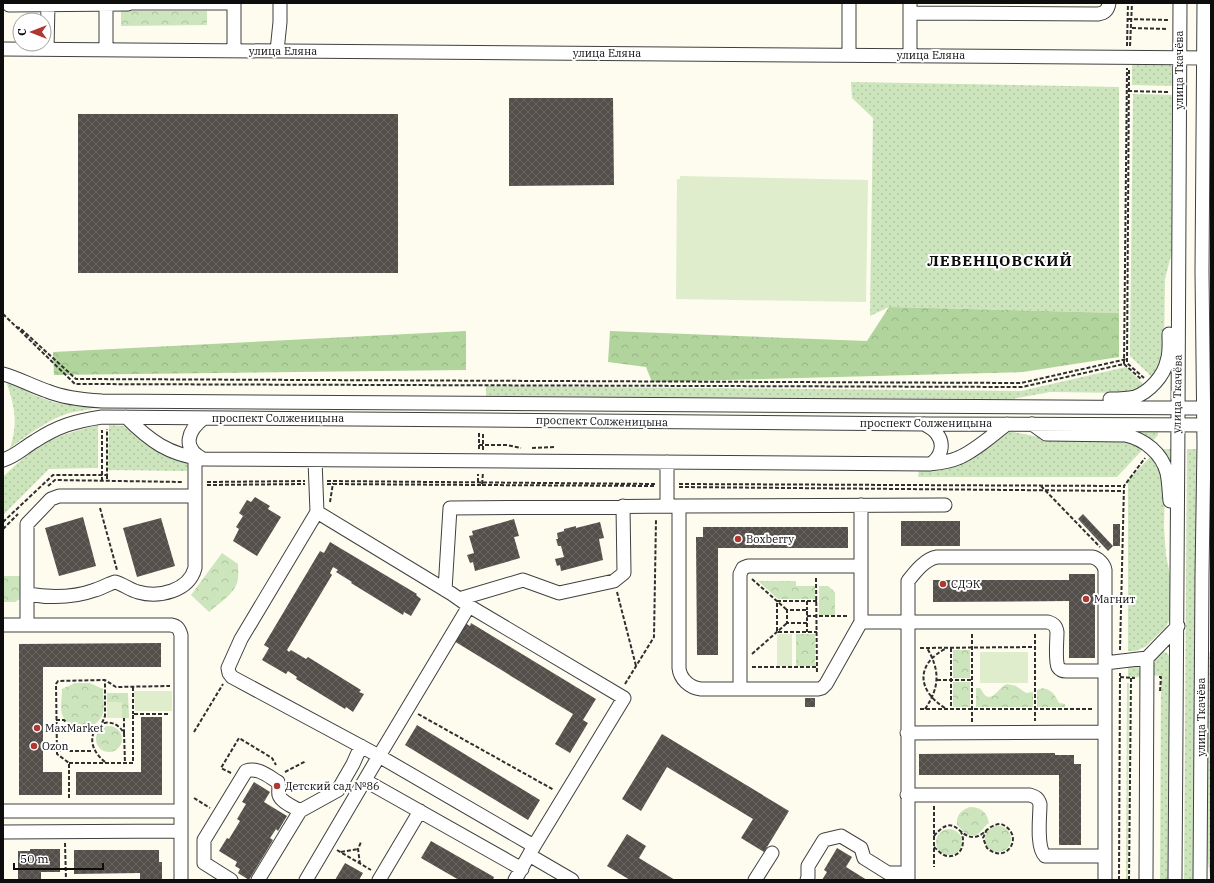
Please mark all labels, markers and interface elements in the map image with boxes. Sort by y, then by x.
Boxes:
north arrow [12,12,52,52]
text: С [15,28,29,36]
street label: улица Ткачёва [1172,30,1186,110]
street label: улица Еляна [249,44,317,58]
street label: улица Еляна [573,46,641,60]
street label: улица Еляна [897,48,965,62]
district label: ЛЕВЕНЦОВСКИЙ [927,251,1073,270]
street label: улица Ткачёва [1169,354,1185,434]
street label: проспект Солженицына [212,411,344,425]
street label: проспект Солженицына [536,413,668,429]
street label: проспект Солженицына [860,416,992,430]
place label: Boxberry [746,532,794,546]
marker: Boxberry [733,534,743,544]
place label: СДЭК [951,577,981,591]
marker: СДЭК [938,579,948,589]
place label: Магнит [1094,592,1135,606]
marker: Магнит [1081,594,1091,604]
street label: улица Ткачёва [1194,677,1208,757]
place label: MaxMarket [45,721,103,735]
marker: MaxMarket [32,723,42,733]
place label: Ozon [42,739,69,753]
marker: Ozon [29,741,39,751]
place label: Детский сад №86 [285,779,380,793]
marker: Детский сад №86 [272,781,282,791]
scale bar [14,845,103,871]
text: 50 m [20,851,49,866]

